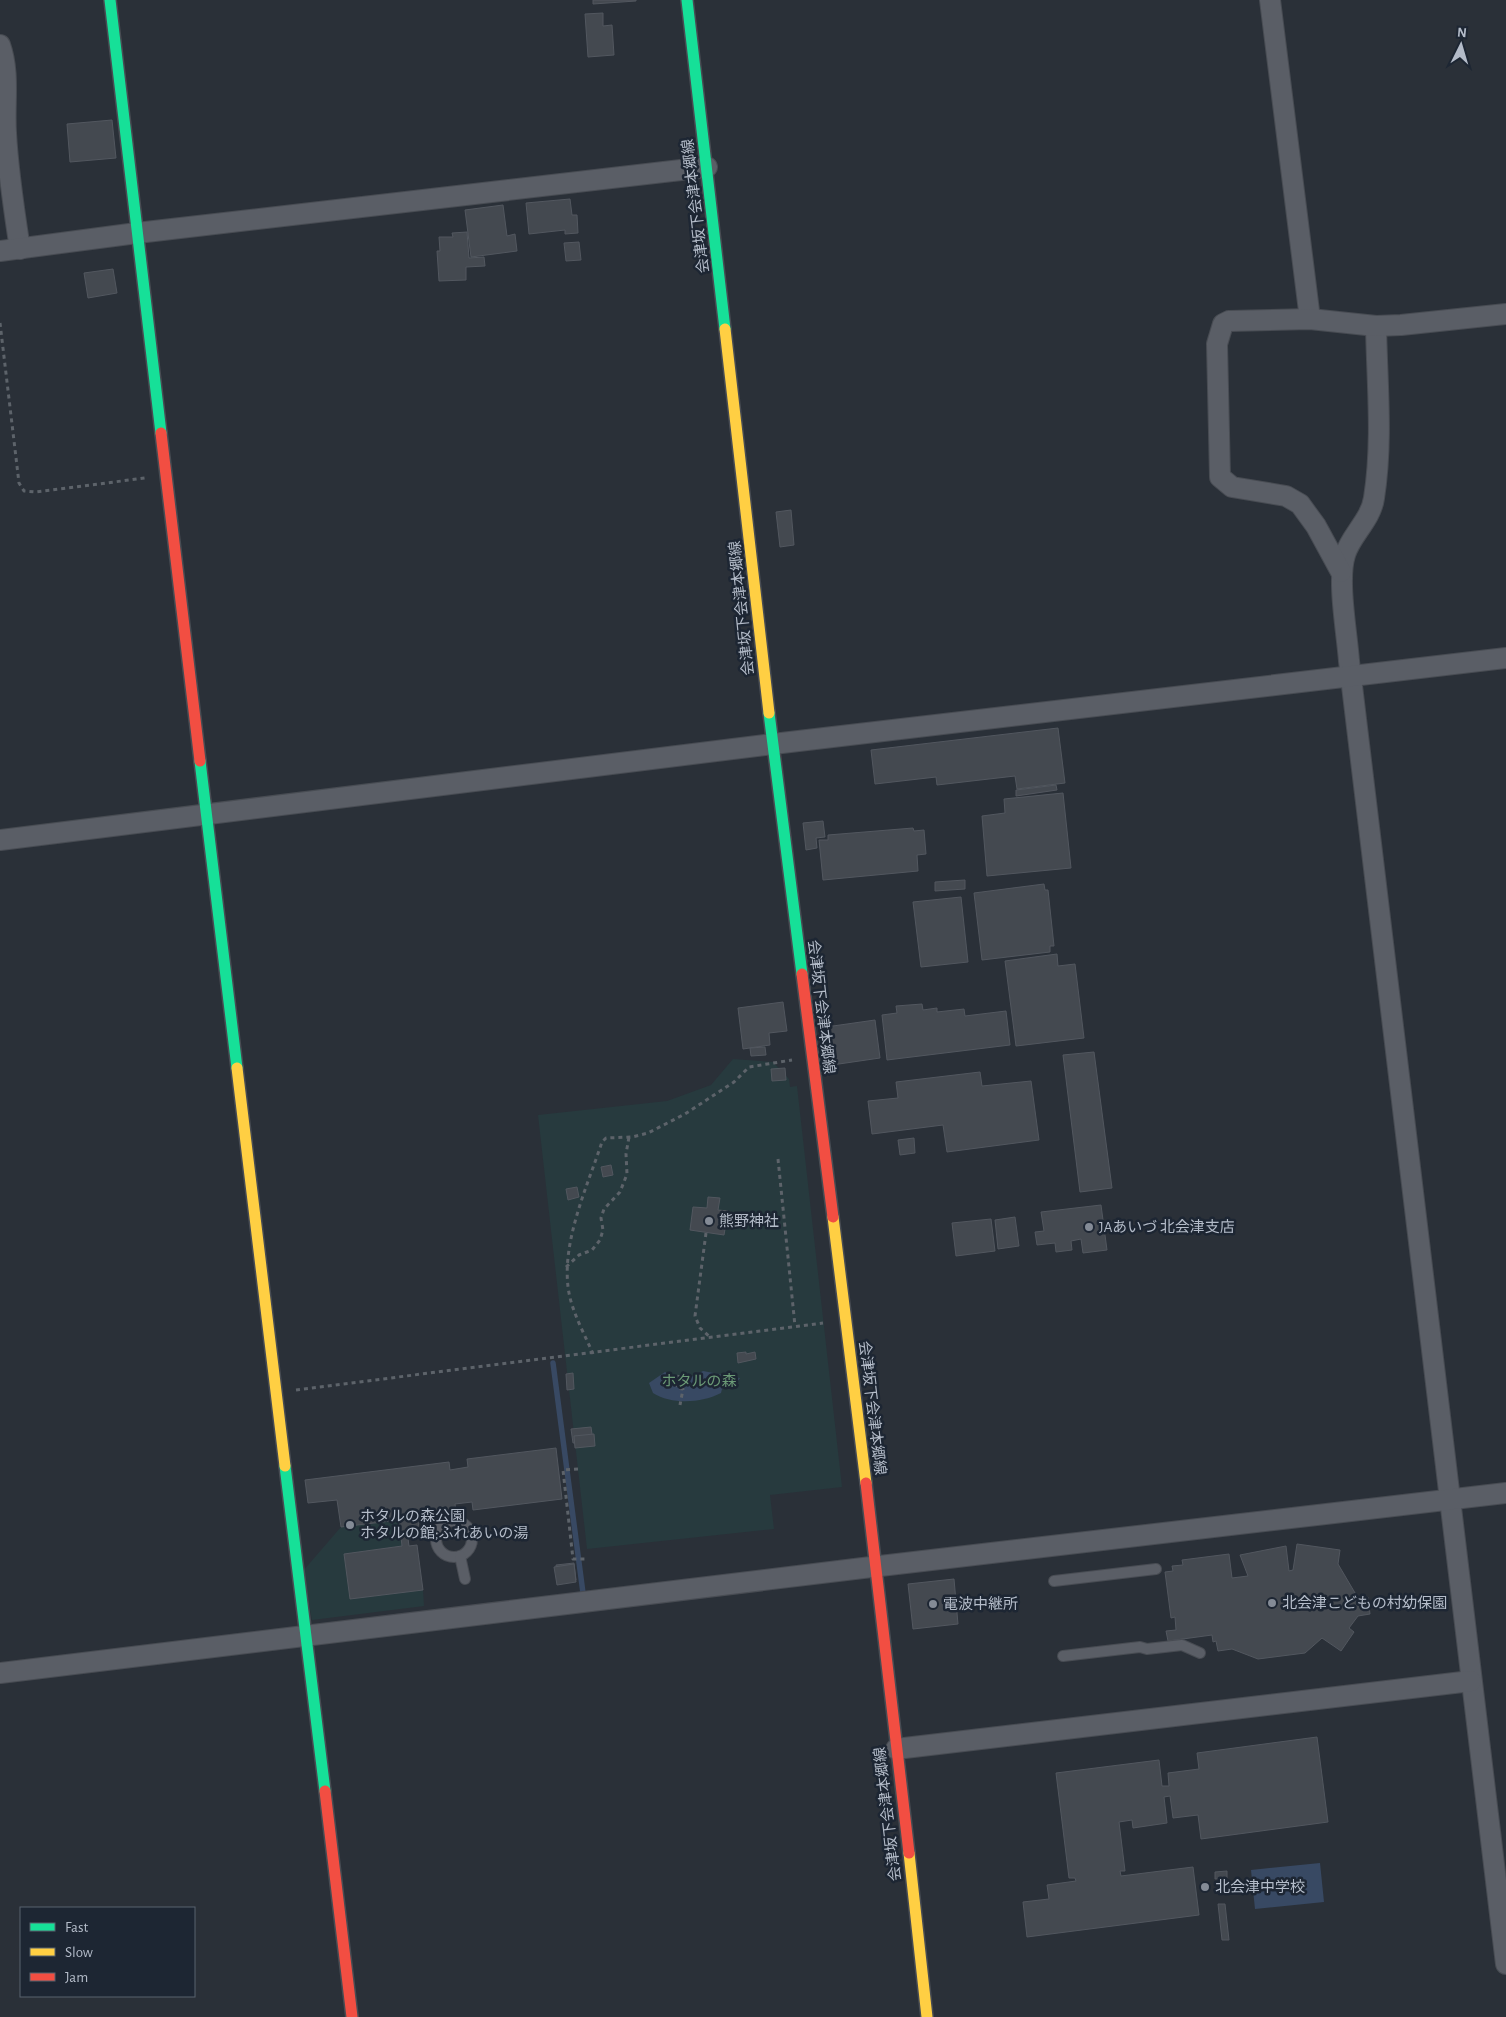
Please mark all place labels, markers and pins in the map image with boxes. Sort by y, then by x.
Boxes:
place label: 熊野神社 [719,1213,779,1229]
marker: 熊野神社 [703,1215,715,1227]
place label: JAあいづ 北会津支店 [1099,1218,1235,1235]
marker: JAあいづ 北会津支店 [1083,1221,1095,1233]
place label: ホタルの森公園 ホタルの館;ふれあいの湯 [360,1508,528,1541]
marker: ホタルの森公園 ホタルの館;ふれあいの湯 [344,1519,356,1531]
place label: 北会津こどもの村幼保園 [1282,1594,1447,1611]
place label: 電波中継所 [943,1595,1018,1612]
marker: 北会津こどもの村幼保園 [1266,1597,1278,1609]
marker: 電波中継所 [927,1598,939,1610]
place label: 北会津中学校 [1215,1878,1305,1895]
marker: 北会津中学校 [1199,1881,1211,1893]

